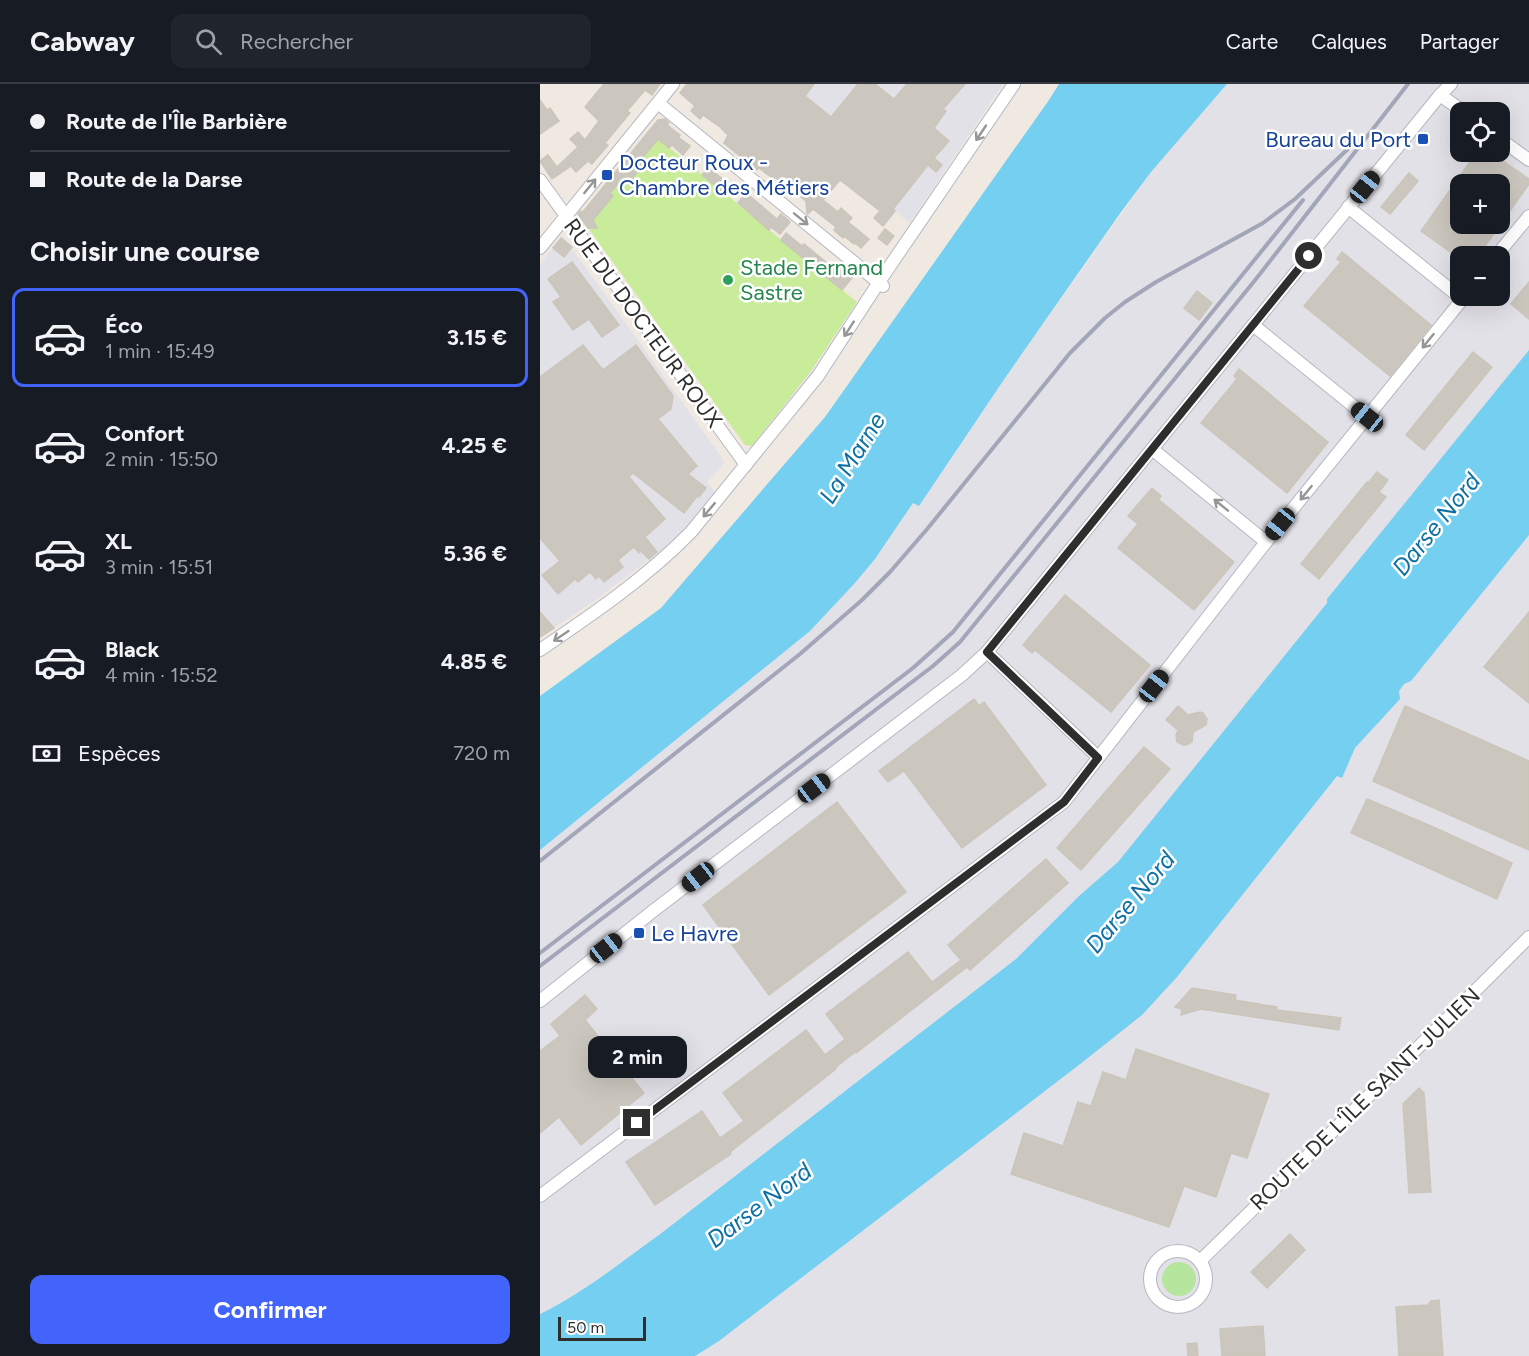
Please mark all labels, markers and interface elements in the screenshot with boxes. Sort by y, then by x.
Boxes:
search box [171,14,591,68]
text: Cabway [30,24,135,58]
icon: search [192,25,225,58]
text: Rechercher [240,28,353,55]
text: Carte [1226,29,1278,54]
text: Calques [1311,29,1387,54]
text: Partager [1420,29,1499,54]
map controls [1450,102,1510,306]
button: locate [1450,102,1510,162]
text: Route de l'Île Barbière [66,108,287,135]
one-way arrow [975,124,987,140]
place label: Bureau du Port [1265,126,1411,153]
marker: Bureau du Port [1416,132,1430,146]
place label: Docteur Roux - Chambre des Métiers [619,149,829,201]
text: Route de la Darse [66,166,242,193]
car [1347,167,1383,207]
marker: Docteur Roux - Chambre des Métiers [600,168,614,182]
button: + [1450,174,1510,234]
one-way arrow [584,178,597,194]
street label: RUE DU DOCTEUR ROUX [558,213,728,433]
one-way arrow [793,213,809,226]
text: Choisir une course [30,235,260,268]
route start [1295,242,1322,269]
button: − [1450,246,1510,306]
place label: Stade Fernand Sastre [740,254,883,306]
marker: Stade Fernand Sastre [721,273,735,287]
icon: car [33,311,87,365]
text: Éco [105,312,143,339]
one-way arrow [842,320,854,337]
text: 3.15 € [447,324,507,351]
one-way arrow [1422,333,1435,349]
text: 1 min · 15:49 [105,339,215,363]
car [1347,399,1387,435]
water label: La Marne [813,407,891,509]
icon: car [33,419,87,473]
text: Confort [105,420,185,447]
text: 4.25 € [442,432,507,459]
text: 2 min · 15:50 [105,447,218,471]
water label: Darse Nord [1386,466,1487,581]
one-way arrow [1299,485,1312,501]
one-way arrow [1213,499,1229,512]
one-way arrow [703,502,716,518]
car [1262,504,1298,544]
icon: car [33,527,87,581]
text: XL [105,528,132,555]
text: 5.36 € [443,540,507,567]
text: 3 min · 15:51 [105,555,213,579]
one-way arrow [553,630,569,642]
icon: car [33,635,87,689]
text: Black [105,636,159,663]
text: 4.85 € [441,648,507,675]
text: 4 min · 15:52 [105,663,218,687]
car [1136,666,1172,706]
icon: cash [30,737,63,770]
text: Espèces [78,740,160,767]
text: 720 m [453,741,510,765]
car [794,770,834,806]
water label: Darse Nord [1079,845,1181,959]
car [678,859,718,895]
place label: Le Havre [651,920,738,947]
marker: Le Havre [632,926,646,940]
car [586,930,626,966]
street label: ROUTE DE L'ÎLE SAINT-JULIEN [1244,982,1486,1216]
callout: 2 min [588,1036,686,1078]
text: 2 min [612,1045,663,1069]
route end [623,1109,650,1136]
water label: Darse Nord [701,1156,818,1254]
button: Confirmer [30,1275,510,1344]
scale bar [558,1314,646,1342]
text: 50 m [567,1318,604,1337]

